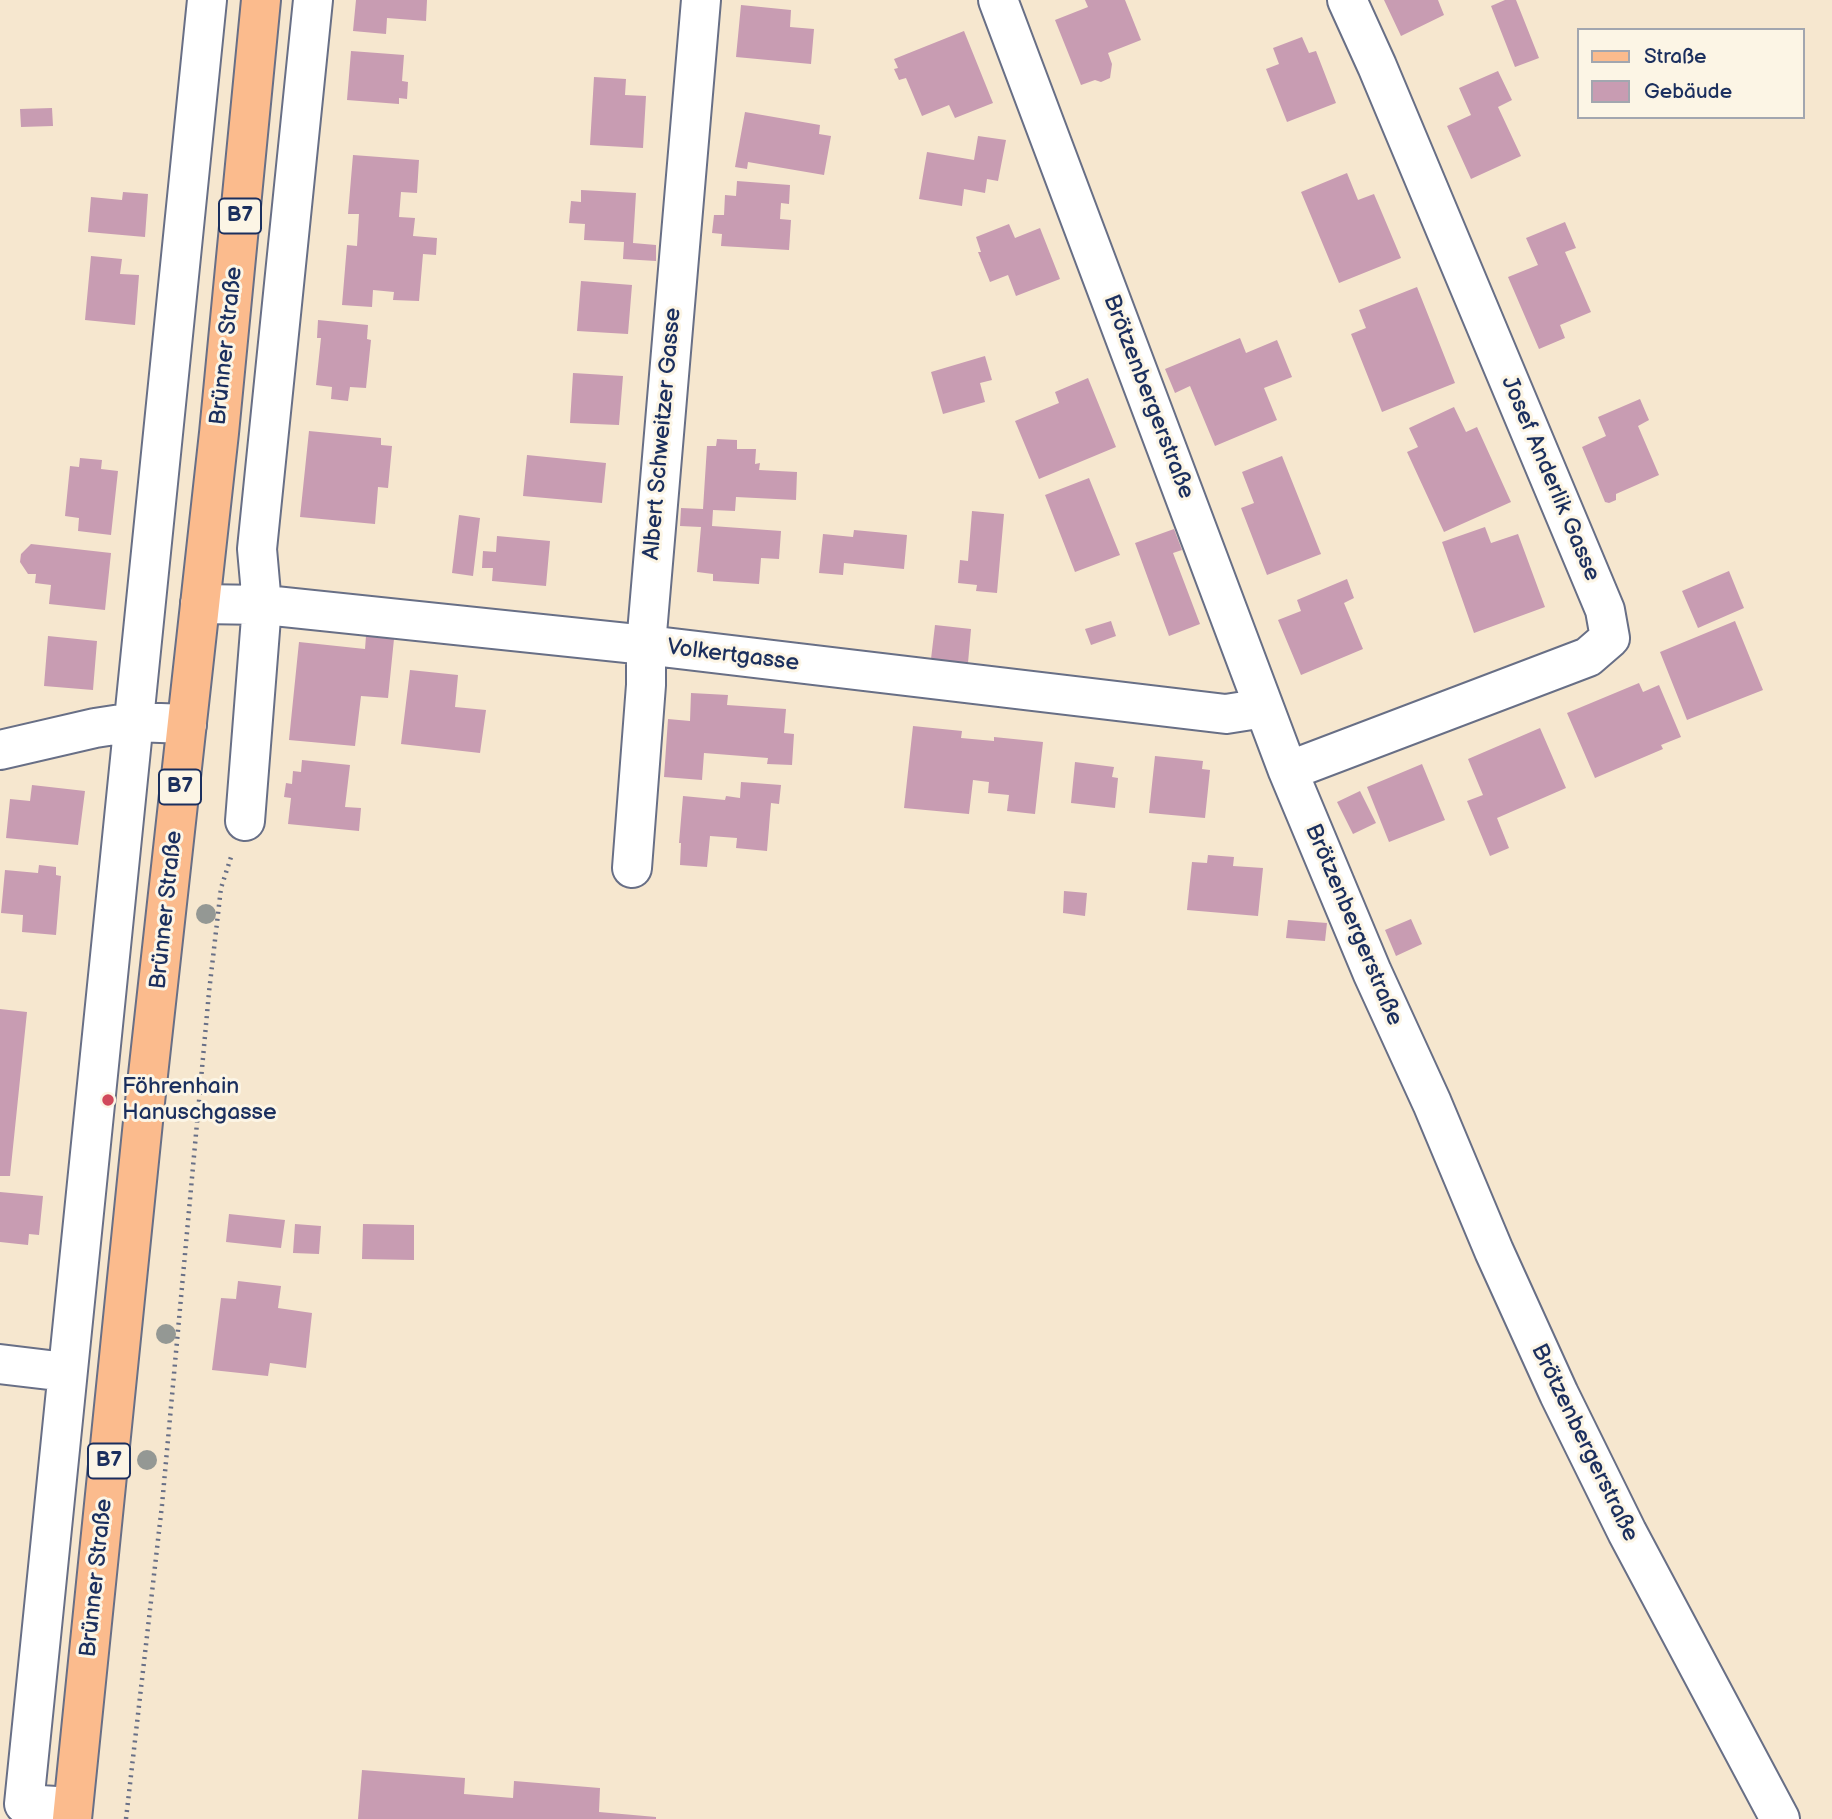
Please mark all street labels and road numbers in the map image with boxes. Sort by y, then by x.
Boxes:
road number: B7 [219,198,261,234]
street label: Brünner Straße [205,265,249,427]
street label: Brötzenbergerstraße [1096,291,1200,503]
street label: Albert Schweitzer Gasse [638,307,688,561]
street label: Josef Anderlik Gasse [1494,372,1606,586]
street label: Volkertgasse [665,634,801,678]
road number: B7 [159,770,201,804]
street label: Brötzenbergerstraße [1298,820,1408,1030]
street label: Brünner Straße [145,829,189,991]
street label: Brötzenbergerstraße [1524,1340,1644,1546]
road number: B7 [88,1444,130,1478]
street label: Brünner Straße [75,1497,119,1659]

